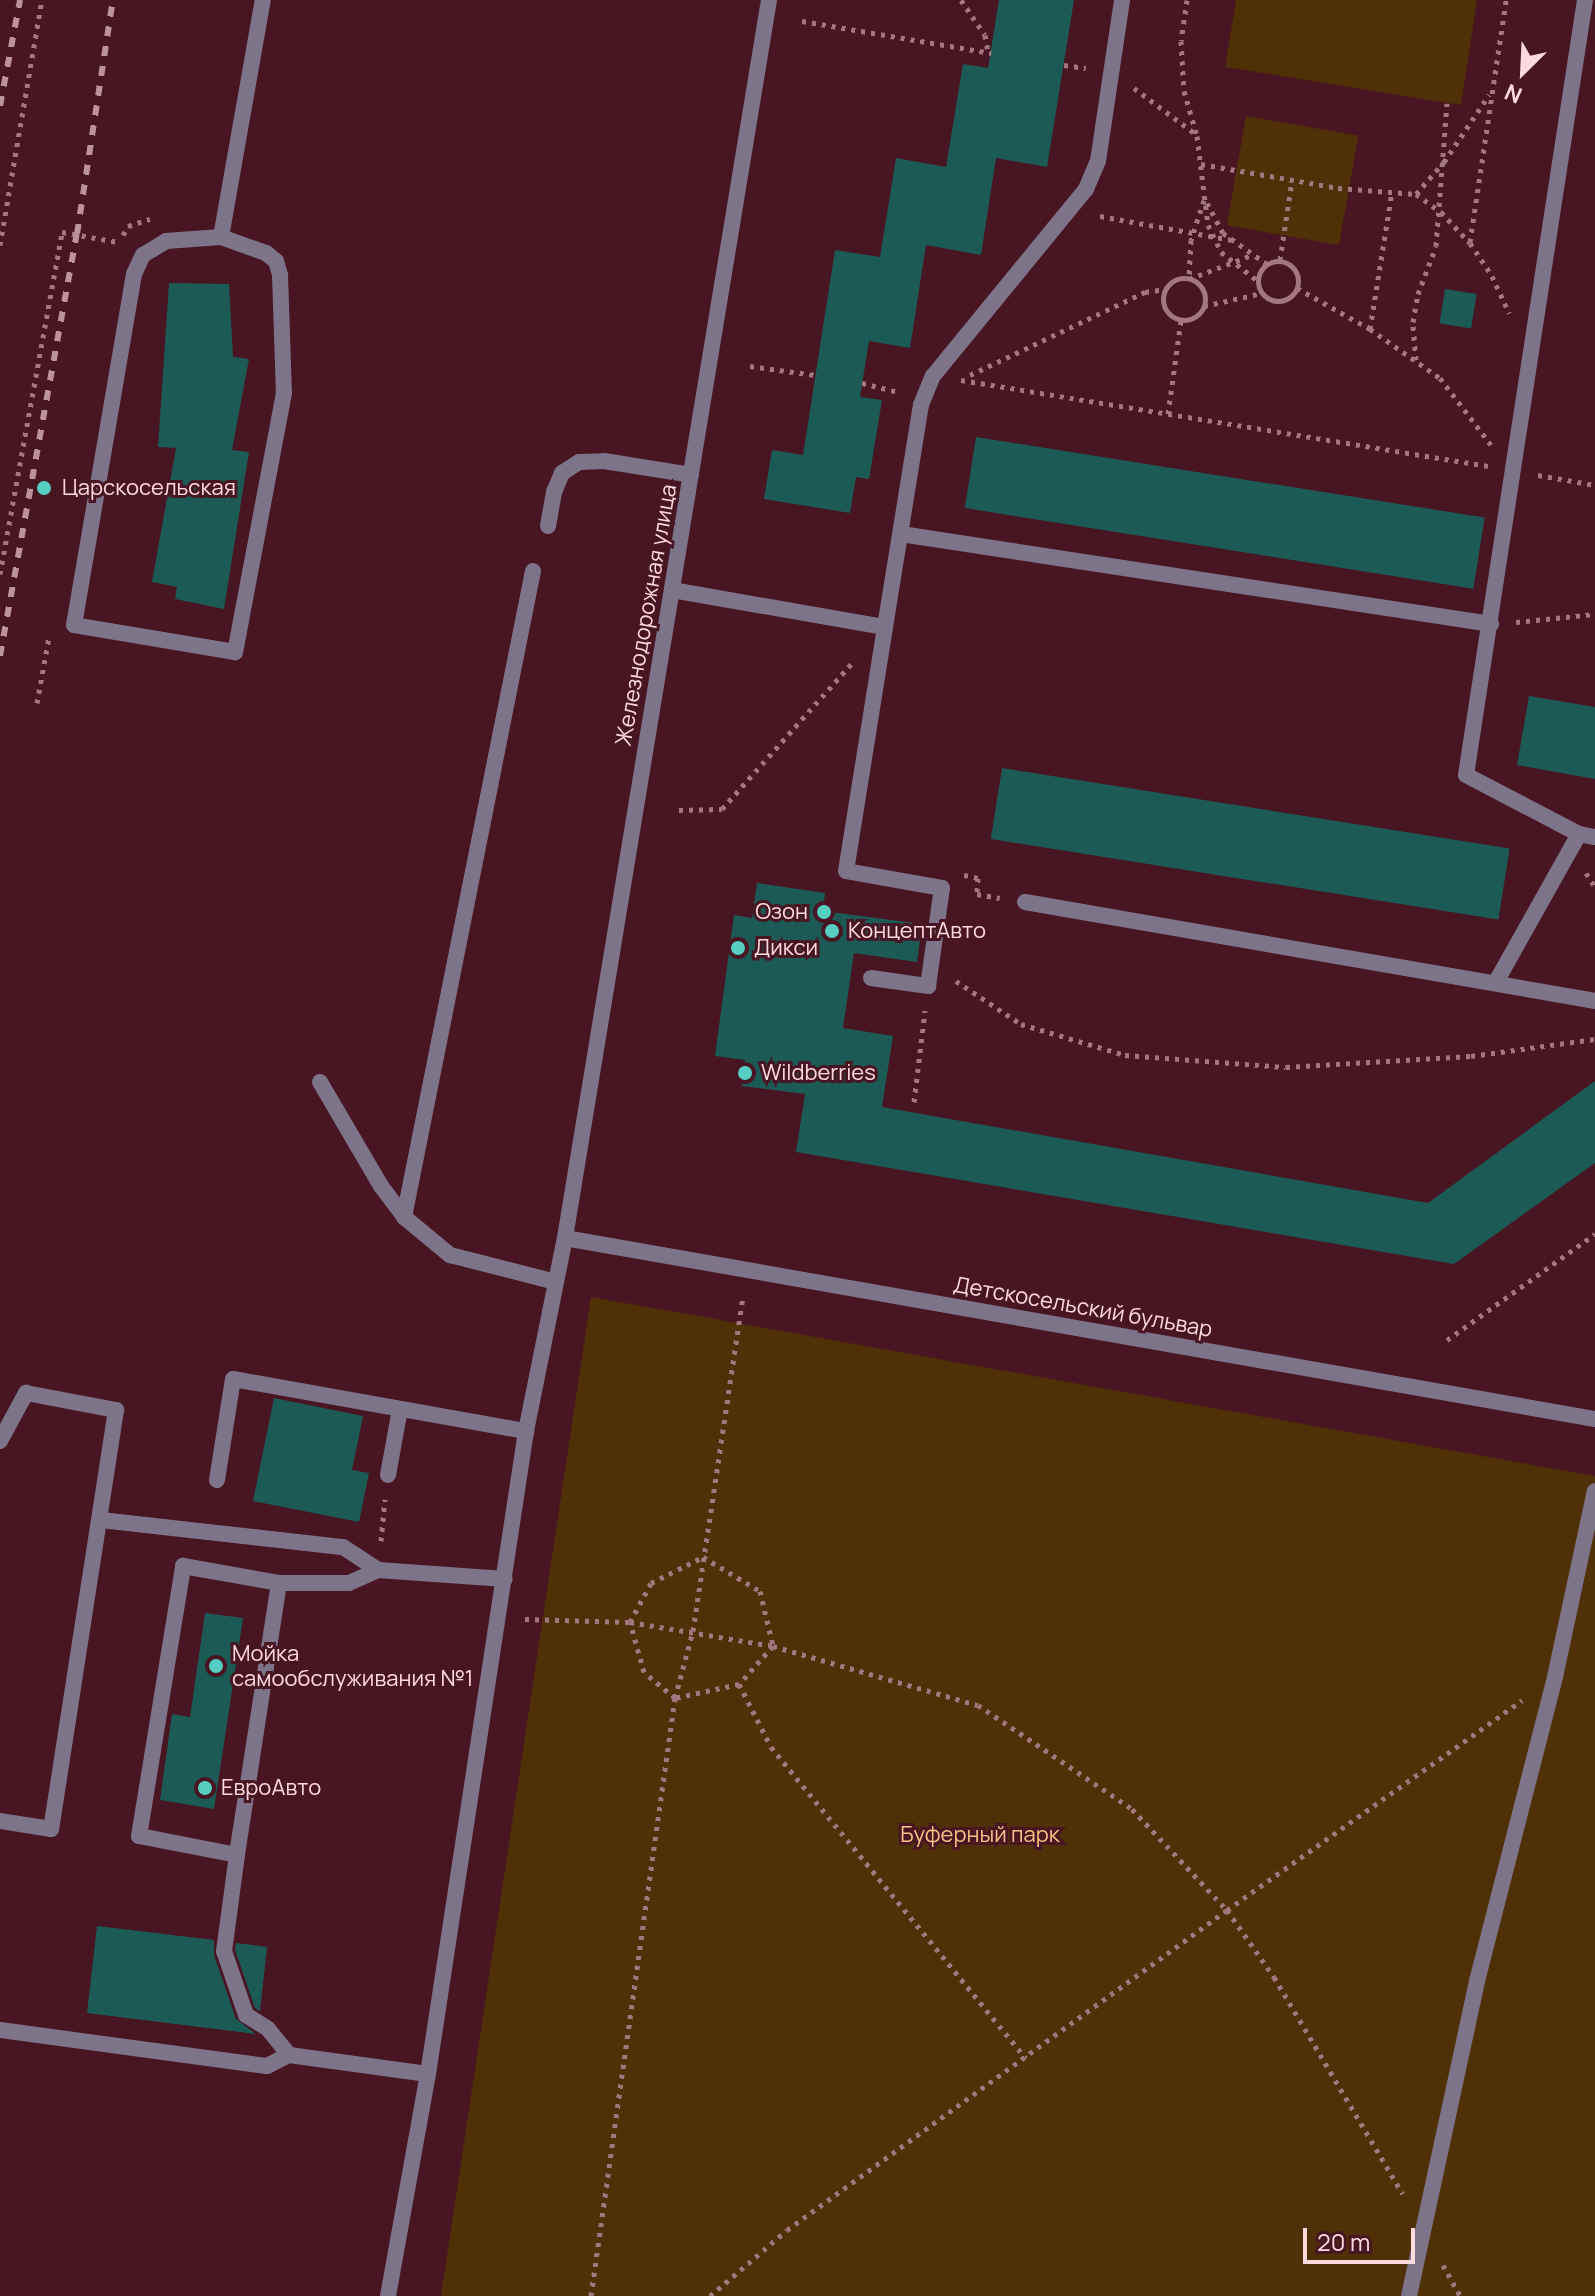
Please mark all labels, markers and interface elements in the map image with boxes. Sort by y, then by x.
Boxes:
north arrow [1483,32,1563,112]
text: N [1500,77,1527,111]
place label: Царскосельская [62,475,236,501]
marker: Царскосельская [33,477,55,499]
street label: Железнодорожная улица [610,482,682,748]
place label: Озон [755,899,808,925]
marker: Озон [815,903,833,921]
place label: КонцептАвто [848,918,986,944]
marker: КонцептАвто [823,922,841,940]
place label: Дикси [754,935,818,961]
marker: Дикси [729,939,747,957]
place label: Wildberries [761,1060,876,1086]
marker: Wildberries [736,1064,754,1082]
street label: Детскосельский бульвар [952,1271,1214,1343]
place label: Мойка самообслуживания №1 [232,1640,473,1692]
marker: Мойка самообслуживания №1 [207,1657,225,1675]
place label: ЕвроАвто [221,1775,321,1801]
marker: ЕвроАвто [196,1779,214,1797]
park label: Буферный парк [900,1822,1060,1848]
scale bar [1307,2212,1419,2262]
text: 20 m [1317,2225,1370,2258]

